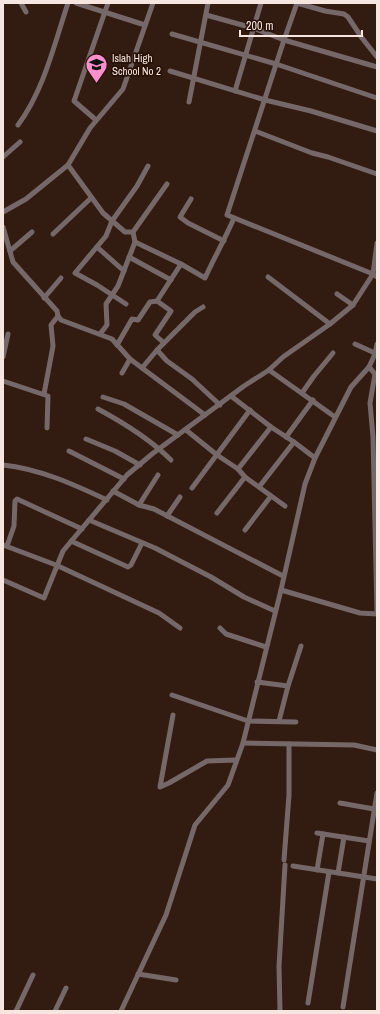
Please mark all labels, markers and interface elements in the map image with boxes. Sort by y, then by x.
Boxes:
scale bar [240,12,362,38]
text: 200 m [246,18,273,34]
school or university icon: Islah High School No 2 [84,51,110,84]
place label: Islah High School No 2 [112,51,161,78]

